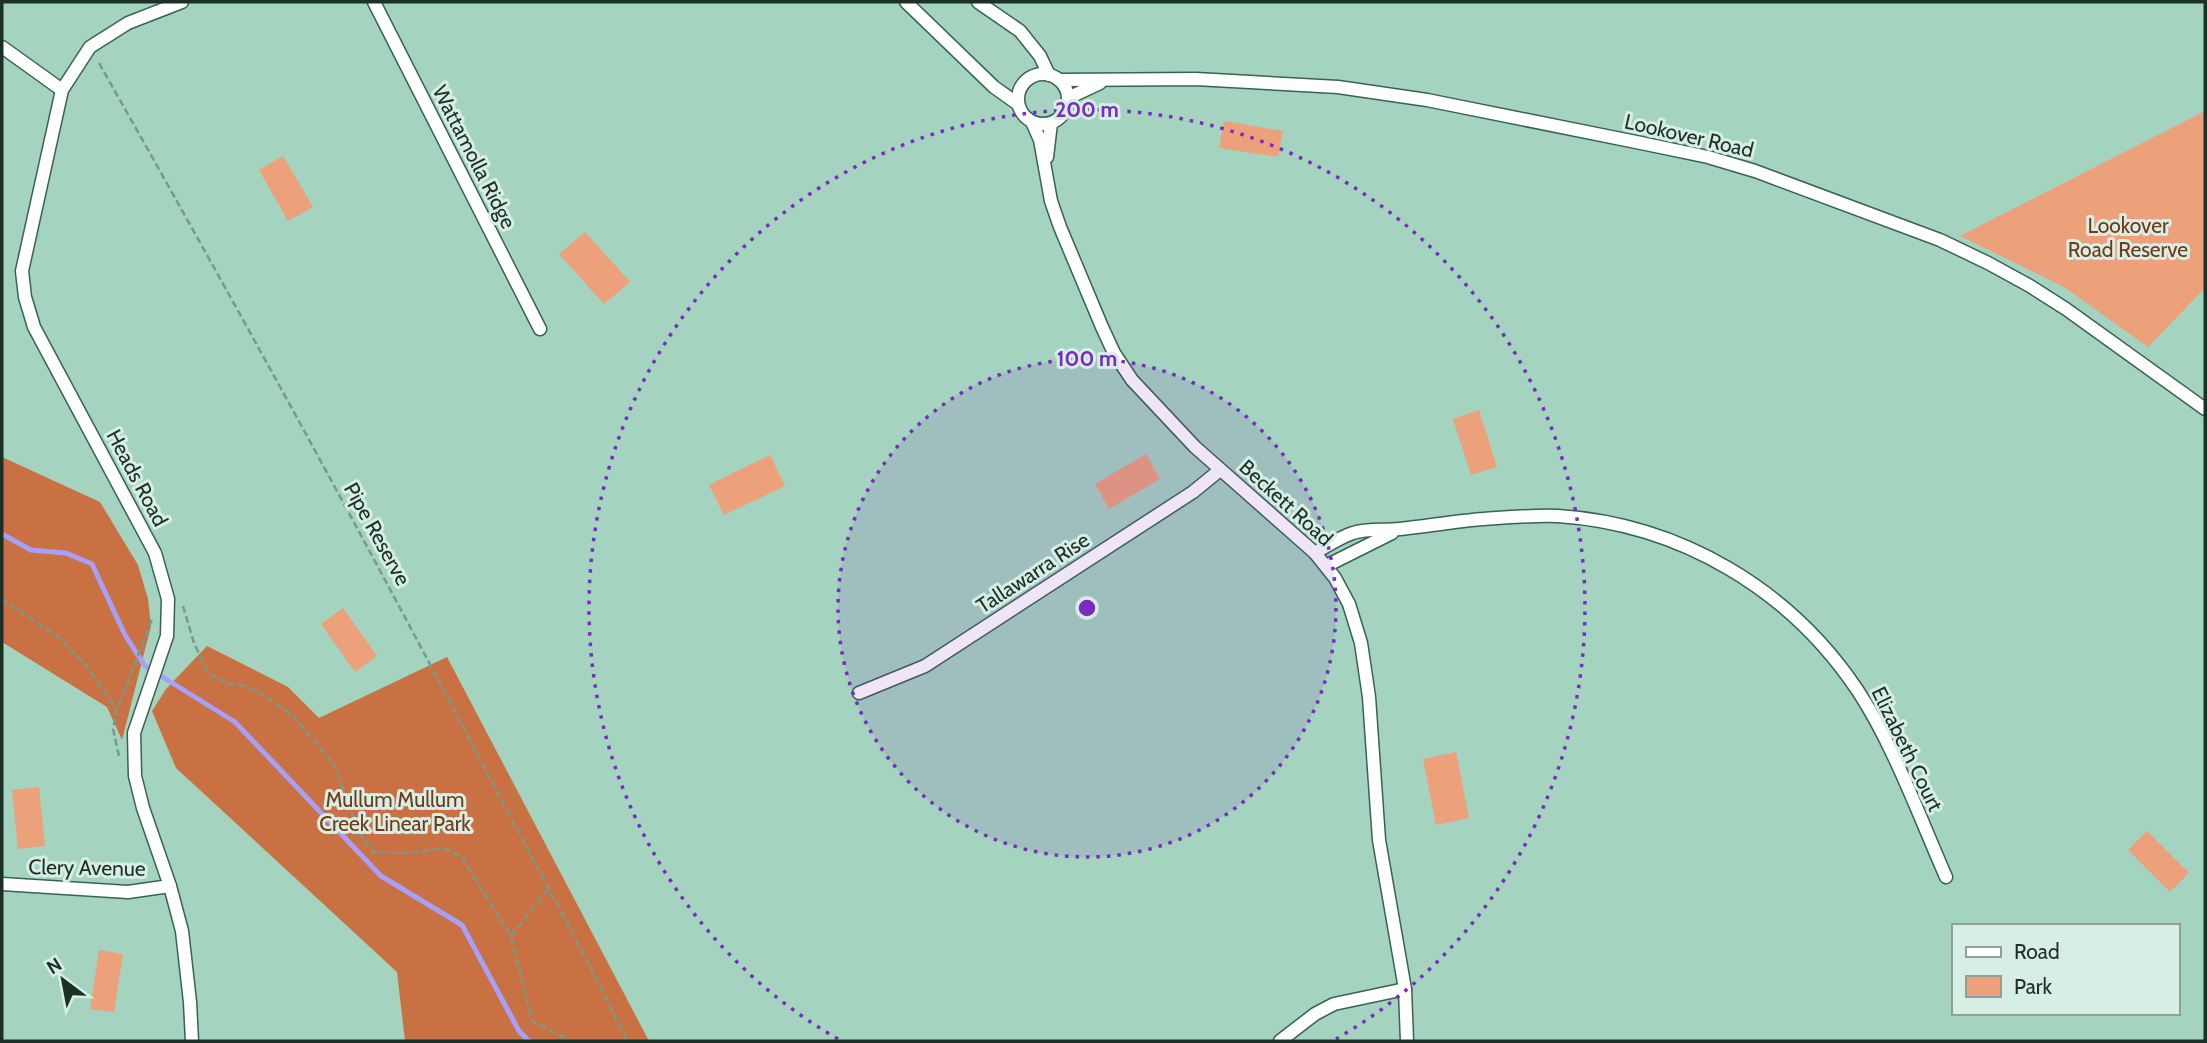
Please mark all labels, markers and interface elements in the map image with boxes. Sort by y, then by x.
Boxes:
street label: Wattamolla Ridge [428,81,521,233]
text: 200 m [1055,97,1119,122]
street label: Lookover Road [1622,109,1756,162]
park label: Lookover Road Reserve [2068,213,2188,262]
text: 100 m [1057,346,1117,371]
street label: Heads Road [102,425,173,530]
street label: Beckett Road [1235,454,1338,551]
street label: Pipe Reserve [339,478,416,590]
street label: Tallawarra Rise [972,527,1094,618]
centre of rings [1075,596,1099,620]
street label: Elizabeth Court [1867,682,1948,815]
park label: Mullum Mullum Creek Linear Park [319,787,471,836]
street label: Clery Avenue [28,854,146,881]
legend [1952,924,2179,1015]
text: Road [2014,939,2060,964]
north arrow [28,945,98,1015]
text: N [42,953,66,979]
text: Park [2014,974,2052,999]

